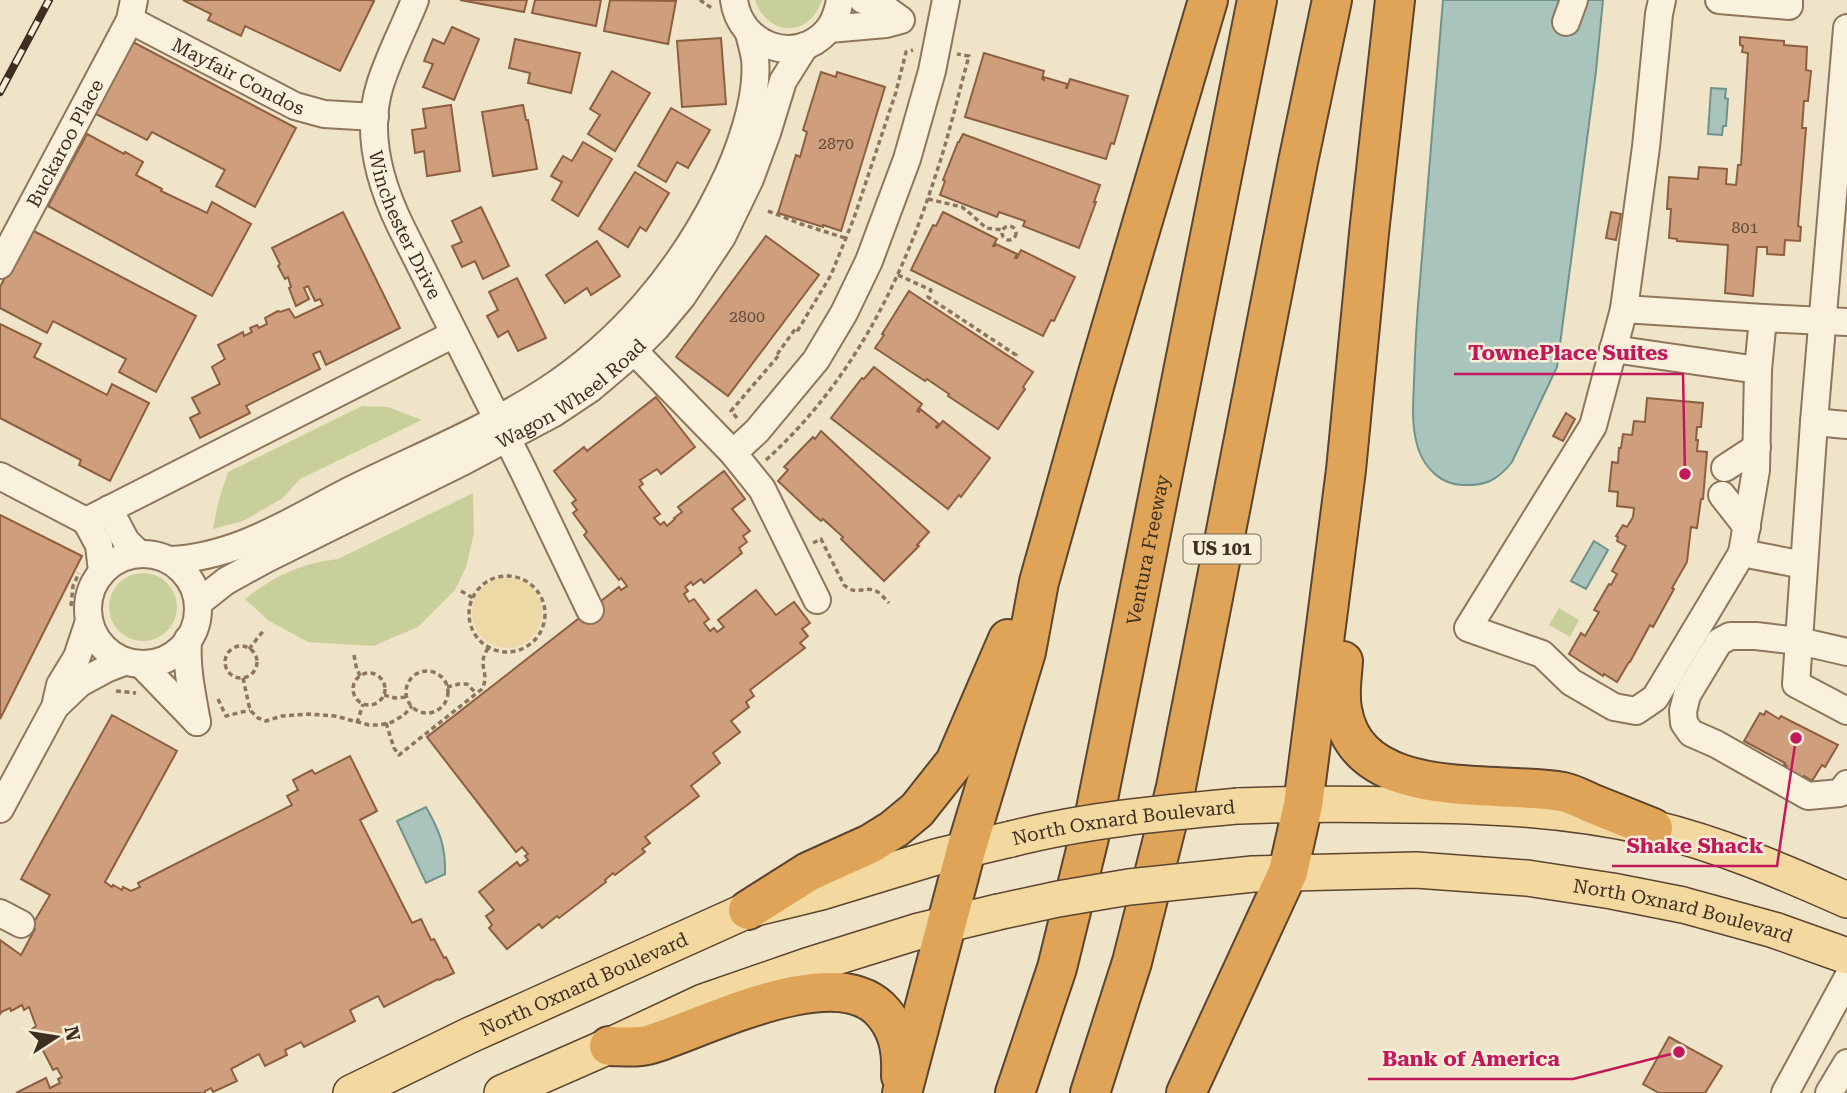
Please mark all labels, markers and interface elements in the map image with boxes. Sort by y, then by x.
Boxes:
street label: Mayfair Condos [168,33,306,120]
street label: Buckaroo Place [22,75,108,211]
house number: 2870 [818,134,854,153]
street label: Winchester Drive [364,149,446,303]
house number: 801 [1732,218,1758,237]
house number: 2800 [729,307,765,326]
callout: TownePlace Suites [1454,332,1683,374]
street label: Wagon Wheel Road [492,334,651,454]
text: TownePlace Suites [1468,341,1668,365]
street label: Ventura Freeway [1122,472,1174,627]
road number: US 101 [1184,534,1260,564]
street label: North Oxnard Boulevard [1010,795,1236,850]
callout: Shake Shack [1612,824,1777,866]
text: Shake Shack [1627,834,1764,858]
street label: North Oxnard Boulevard [1571,874,1796,948]
street label: North Oxnard Boulevard [476,928,691,1041]
north arrow [21,1002,91,1072]
text: N [59,1024,85,1043]
callout: Bank of America [1368,1037,1573,1079]
text: Bank of America [1382,1047,1560,1071]

